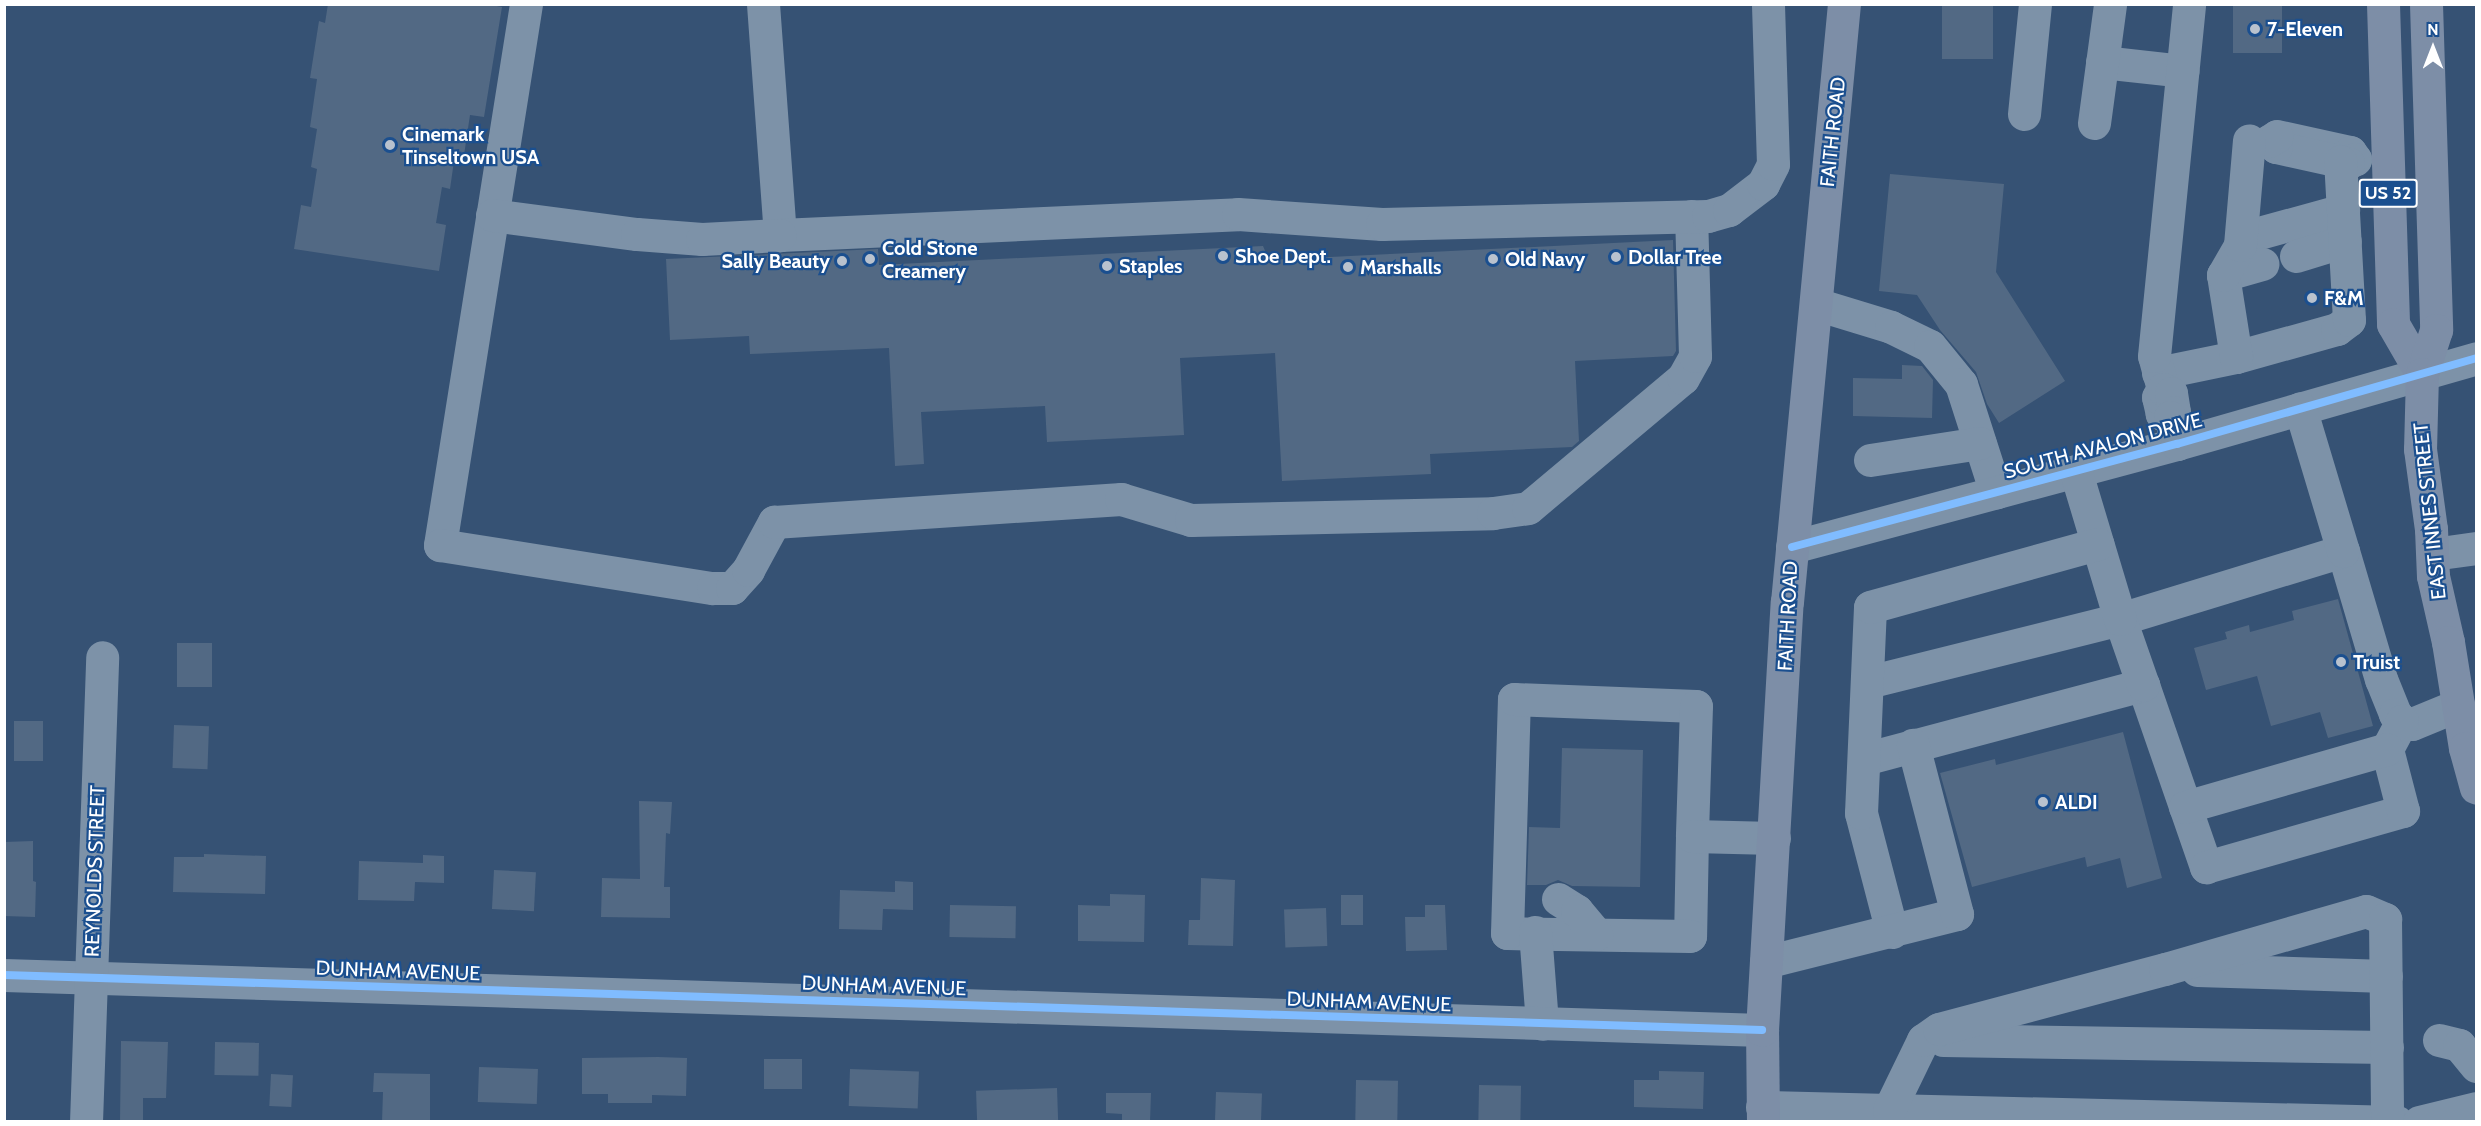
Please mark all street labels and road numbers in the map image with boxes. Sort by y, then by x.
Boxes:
street label: FAITH ROAD [1815,76,1851,188]
road number: US 52 [2358,178,2418,208]
street label: SOUTH AVALON DRIVE [2001,408,2205,484]
street label: EAST INNES STREET [2409,421,2451,601]
street label: FAITH ROAD [1773,560,1803,672]
street label: REYNOLDS STREET [80,785,110,957]
street label: DUNHAM AVENUE [315,956,481,986]
street label: DUNHAM AVENUE [801,971,967,1001]
street label: DUNHAM AVENUE [1286,987,1452,1017]

